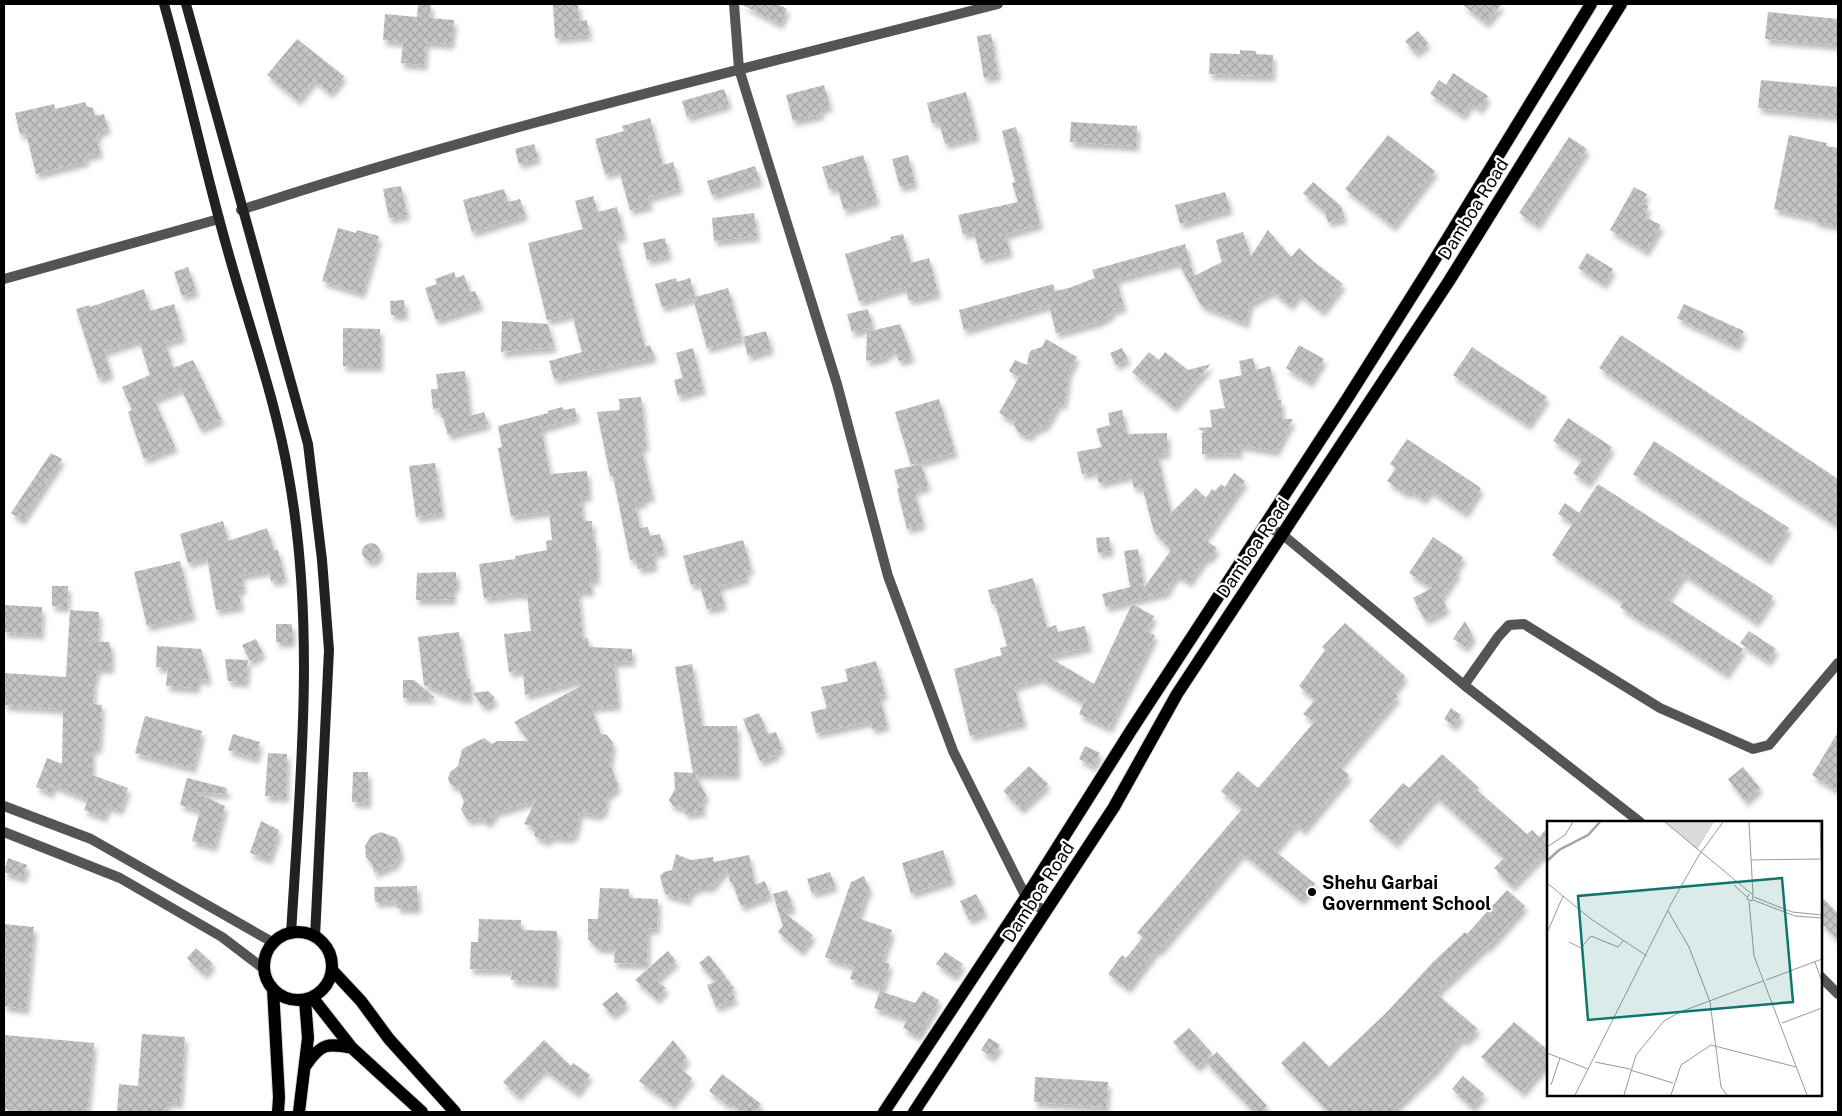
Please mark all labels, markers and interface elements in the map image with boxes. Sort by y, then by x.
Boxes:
street label: Damboa Road [1433,154,1513,264]
street label: Damboa Road [1212,494,1294,602]
inset map [1547,821,1822,1096]
street label: Damboa Road [998,838,1078,946]
place label: Shehu Garbai Government School [1322,872,1491,914]
marker: Shehu Garbai Government School [1306,886,1318,898]

